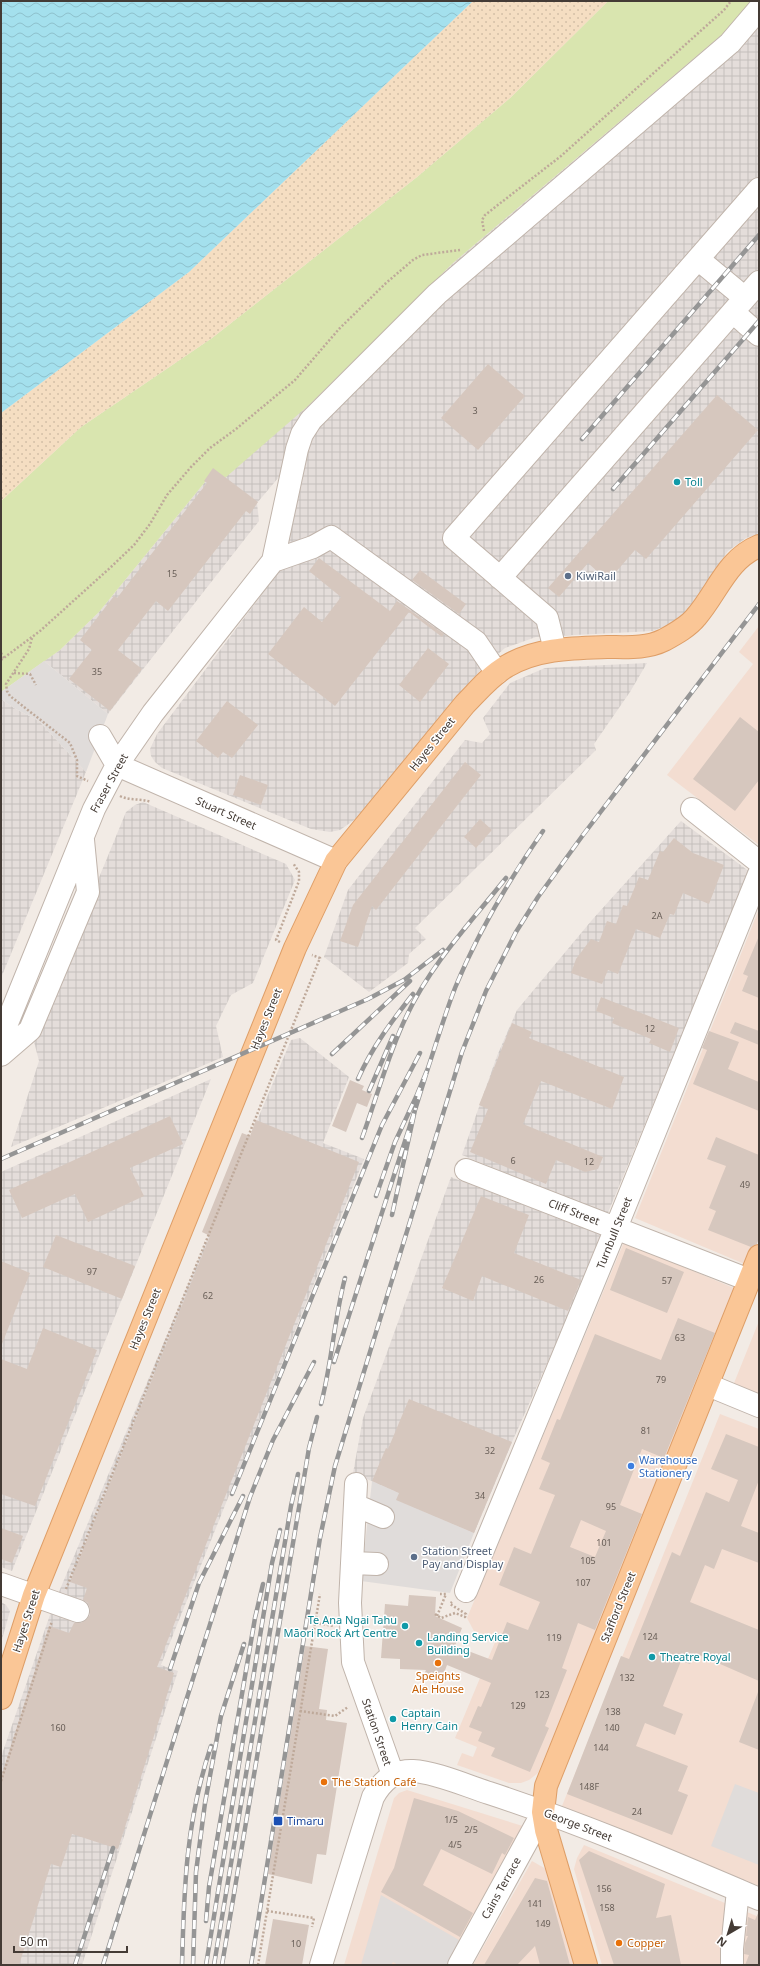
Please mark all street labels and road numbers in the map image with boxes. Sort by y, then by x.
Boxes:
street label: Hayes Street [405,714,458,774]
street label: Fraser Street [86,750,131,815]
street label: Stuart Street [193,792,259,833]
street label: Hayes Street [246,986,285,1052]
street label: Cliff Street [546,1195,602,1228]
street label: Turnbull Street [592,1195,635,1271]
street label: Hayes Street [125,1286,164,1352]
street label: Stafford Street [597,1569,639,1644]
street label: Hayes Street [8,1588,43,1654]
street label: Station Street [359,1696,396,1767]
street label: George Street [542,1805,614,1844]
street label: Cains Terrace [477,1854,524,1922]

